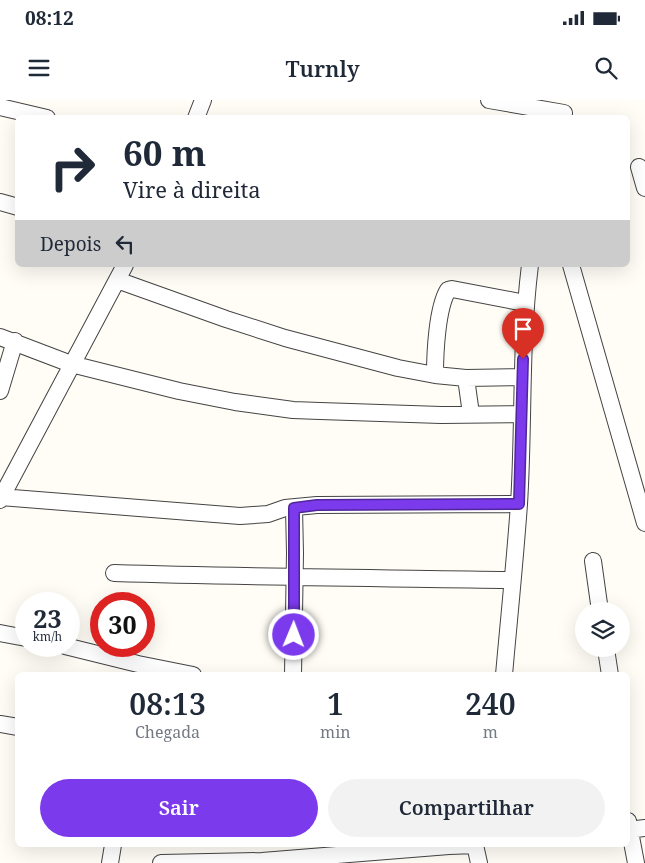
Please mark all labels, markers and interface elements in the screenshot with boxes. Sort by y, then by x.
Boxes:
text: 08:12 [25,5,74,31]
text: Turnly [285,53,360,83]
icon: menu [25,54,53,82]
icon: search [592,54,620,82]
text: 60 m [123,129,206,176]
icon: right [40,135,105,200]
text: Vire à direita [123,174,261,204]
icon: left [111,230,139,258]
text: Depois [40,231,101,257]
pin [502,308,544,359]
icon: arrive [509,315,537,343]
speed limit sign: 30 [90,592,155,657]
text: 23 [33,601,62,635]
map controls [575,602,630,657]
button: layers [575,602,630,657]
position arrow [267,608,319,660]
text: km/h [33,628,62,645]
text: 08:13 [129,683,206,724]
text: 1 [327,683,344,724]
text: 240 [465,683,516,724]
text: Chegada [135,721,200,743]
text: min [320,721,351,743]
text: m [483,721,498,743]
button: Sair [40,779,318,837]
button: Compartilhar [328,779,605,837]

